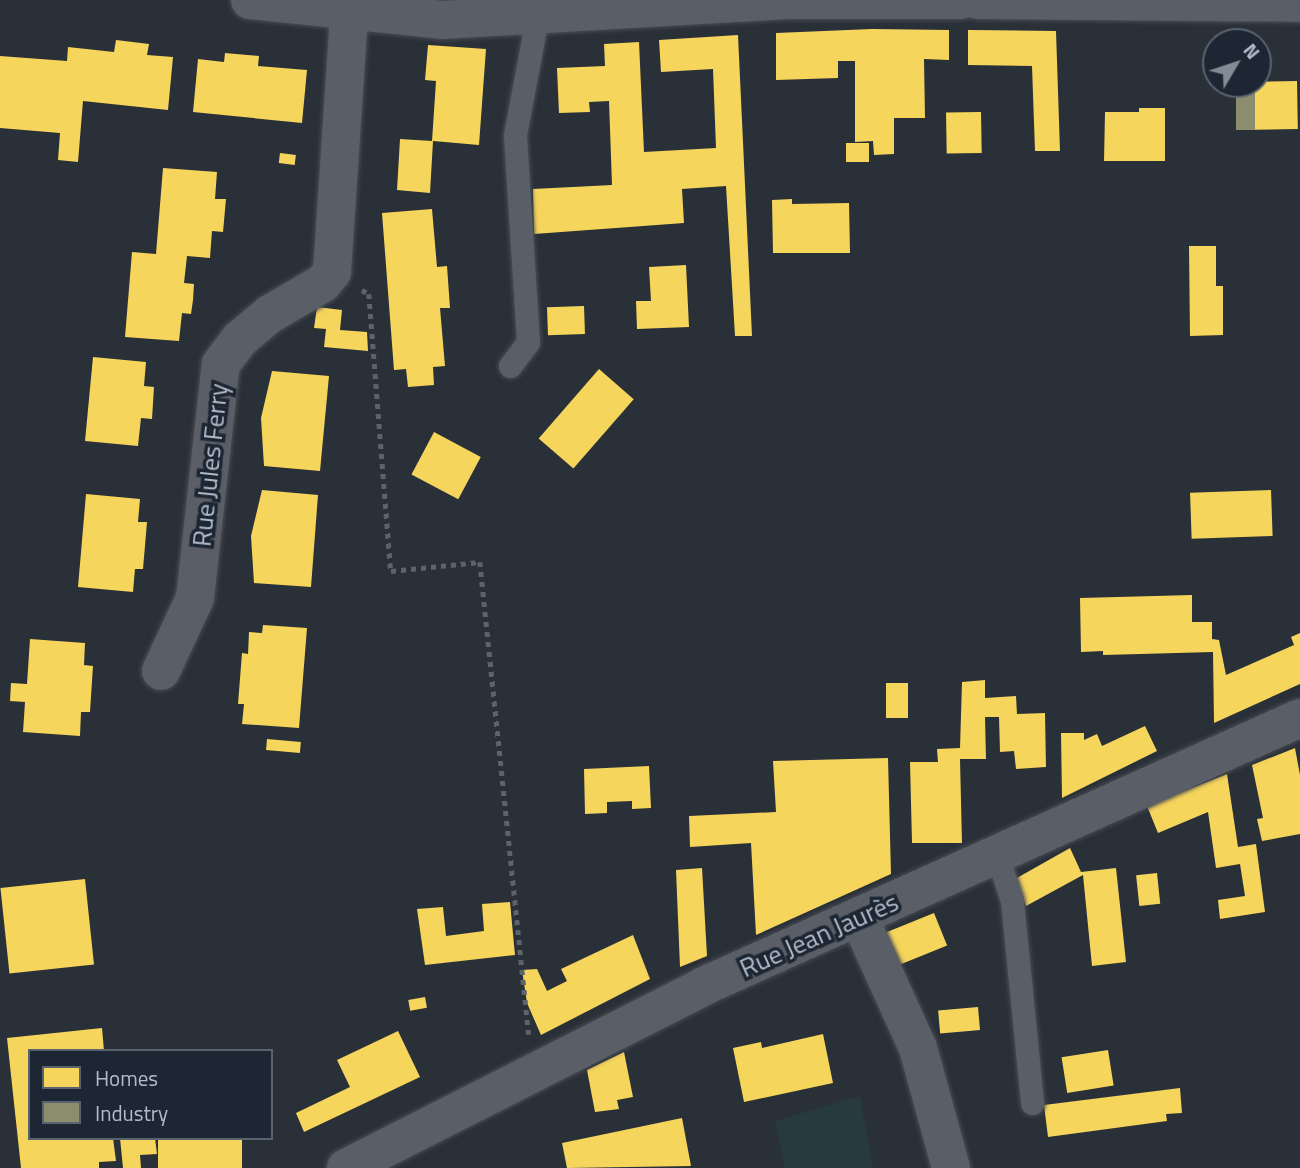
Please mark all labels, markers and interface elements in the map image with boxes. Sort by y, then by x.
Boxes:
north arrow [1202,28,1272,98]
text: N [1237,36,1268,65]
street label: Rue Jules Ferry [186,382,234,548]
street label: Rue Jean Jaurès [735,886,903,984]
legend [28,1049,273,1140]
text: Homes [95,1062,158,1094]
text: Industry [95,1097,168,1129]

